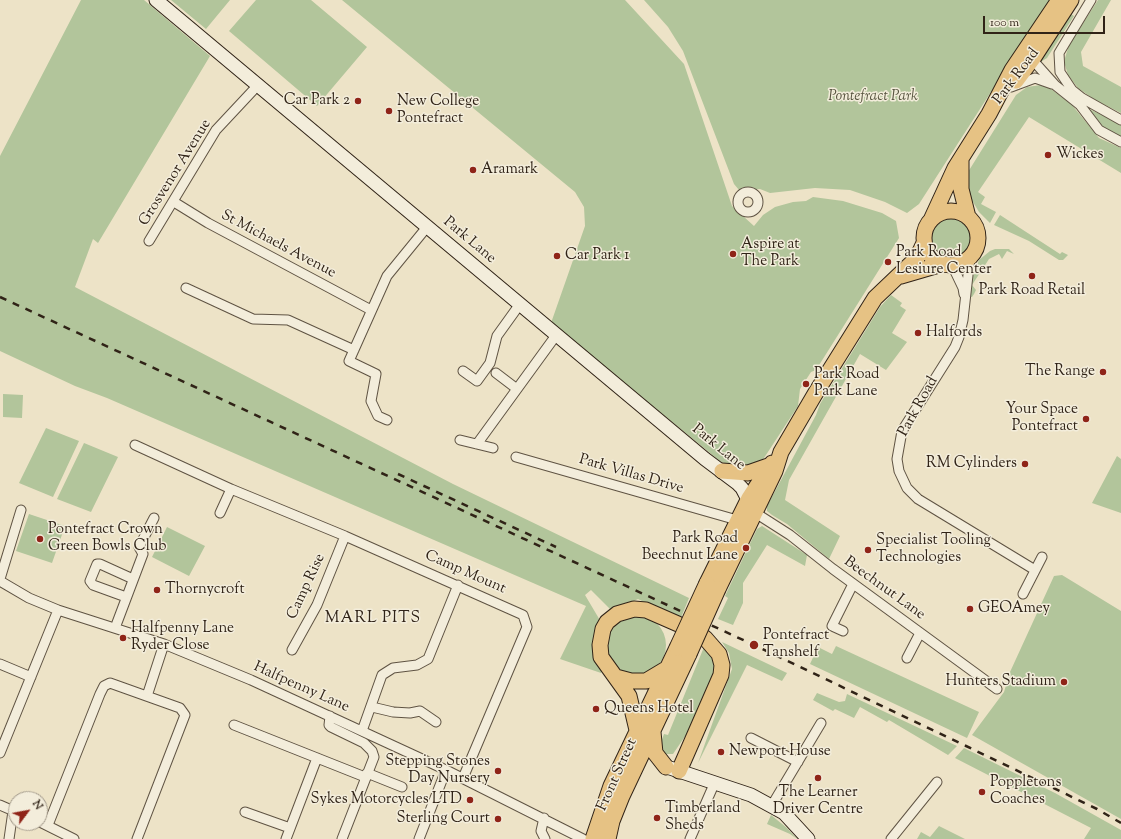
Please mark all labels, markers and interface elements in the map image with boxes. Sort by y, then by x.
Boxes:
scale bar [985,8,1107,34]
text: 100 m [990,14,1019,32]
street label: Park Road [990,45,1044,109]
park label: Pontefract Park [828,88,918,106]
place label: Car Park 2 [284,92,350,110]
place label: New College Pontefract [397,93,479,128]
marker: Car Park 2 [353,96,363,106]
marker: New College Pontefract [384,106,394,116]
street label: Grosvenor Avenue [136,116,216,230]
place label: Wickes [1056,146,1103,164]
marker: Wickes [1043,150,1053,160]
place label: Aramark [481,161,538,179]
marker: Aramark [468,165,478,175]
street label: St Michaels Avenue [217,207,339,283]
street label: Park Lane [439,214,499,268]
place label: Aspire at The Park [741,236,799,271]
place label: Park Road Lesiure Center [896,244,992,279]
place label: Car Park 1 [565,247,629,265]
marker: Aspire at The Park [728,249,738,259]
marker: Car Park 1 [552,251,562,261]
marker: Park Road Lesiure Center [883,257,893,267]
marker: Park Road Retail [1027,271,1037,281]
place label: Park Road Retail [979,282,1085,300]
place label: Halfords [926,324,982,342]
marker: Halfords [913,328,923,338]
place label: The Range [1025,363,1095,381]
place label: Park Road Park Lane [814,366,880,401]
marker: The Range [1098,367,1108,377]
street label: Park Road [895,374,943,440]
marker: Park Road Park Lane [801,379,811,389]
place label: Your Space Pontefract [1005,401,1078,436]
marker: Your Space Pontefract [1081,414,1091,424]
street label: Park Lane [688,421,748,475]
street label: Park Villas Drive [577,451,685,499]
place label: RM Cylinders [926,455,1017,473]
marker: RM Cylinders [1020,459,1030,469]
place label: Pontefract Crown Green Bowls Club [48,521,166,556]
place label: Park Road Beechnut Lane [642,530,738,565]
place label: Specialist Tooling Technologies [876,532,991,567]
marker: Pontefract Crown Green Bowls Club [35,534,45,544]
marker: Park Road Beechnut Lane [741,543,751,553]
marker: Specialist Tooling Technologies [863,545,873,555]
street label: Camp Mount [422,547,508,599]
street label: Camp Rise [284,551,330,623]
street label: Beechnut Lane [840,553,928,625]
place label: Thornycroft [165,581,245,599]
marker: Thornycroft [152,585,162,595]
place label: GEOAmey [978,600,1050,618]
marker: GEOAmey [965,604,975,614]
district label: MARL PITS [325,609,421,629]
place label: Halfpenny Lane Ryder Close [131,620,234,655]
place label: Pontefract Tanshelf [763,627,829,662]
marker: Halfpenny Lane Ryder Close [118,633,128,643]
marker: Pontefract Tanshelf [748,639,760,651]
street label: Halfpenny Lane [250,659,352,717]
place label: Hunters Stadium [945,673,1056,691]
marker: Hunters Stadium [1059,677,1069,687]
place label: Queens Hotel [604,700,693,718]
marker: Queens Hotel [591,704,601,714]
street label: Front Street [594,736,642,814]
place label: Newport House [729,743,831,761]
marker: Newport House [716,747,726,757]
place label: Stepping Stones Day Nursery [385,753,490,788]
marker: Stepping Stones Day Nursery [493,766,503,776]
marker: The Learner Driver Centre [813,773,823,783]
place label: Poppletons Coaches [990,774,1061,809]
place label: The Learner Driver Centre [773,784,863,819]
marker: Poppletons Coaches [977,787,987,797]
north arrow [8,791,48,831]
place label: Sykes Motorcycles LTD [311,791,462,809]
marker: Sykes Motorcycles LTD [465,795,475,805]
text: N [28,797,46,813]
place label: Timberland Sheds [665,800,740,835]
place label: Sterling Court [396,810,490,828]
marker: Timberland Sheds [652,813,662,823]
marker: Sterling Court [493,814,503,824]

